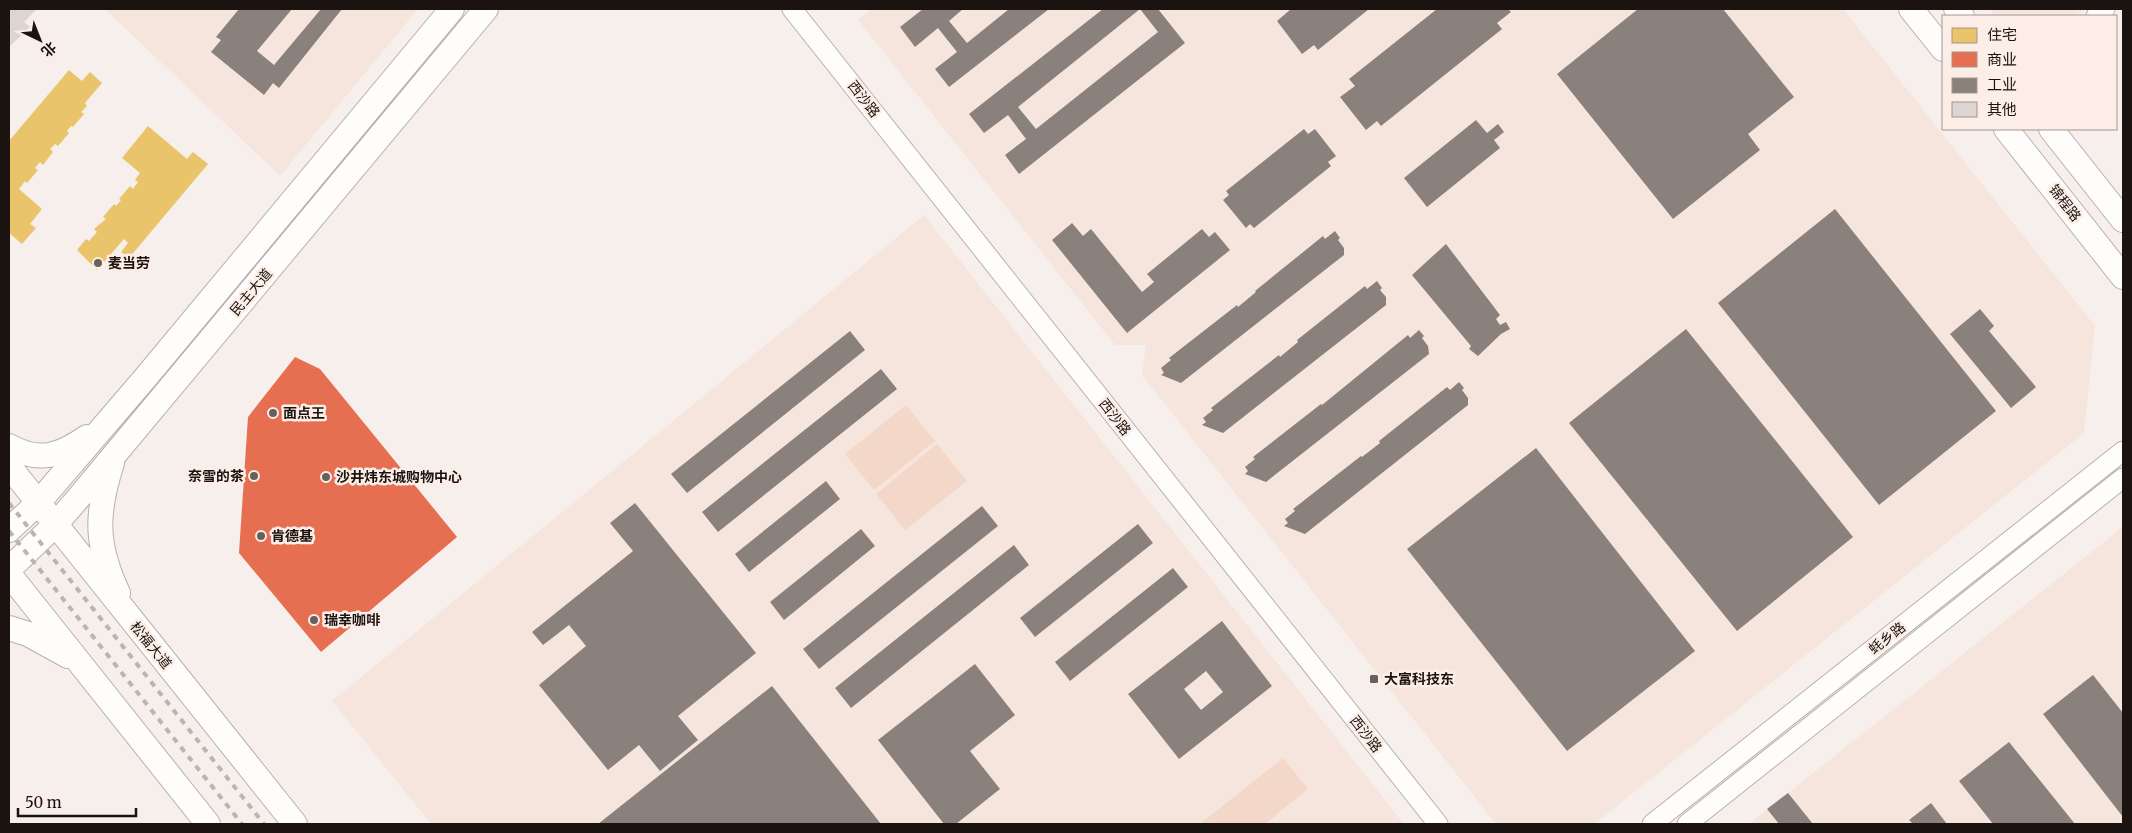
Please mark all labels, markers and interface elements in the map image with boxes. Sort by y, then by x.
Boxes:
north arrow [15,15,65,65]
legend [1942,15,2117,130]
text: 住宅 [1987,25,2017,44]
text: 北 [38,38,60,61]
text: 商业 [1987,50,2017,69]
text: 工业 [1987,75,2017,94]
street label: 西沙路 [844,77,884,121]
text: 其他 [1987,100,2017,119]
street label: 锦程路 [2045,181,2085,225]
place label: 麦当劳 [108,254,150,272]
marker: 麦当劳 [92,257,104,269]
street label: 民主大道 [226,265,276,319]
street label: 西沙路 [1095,395,1135,439]
place label: 面点王 [283,404,325,422]
marker: 面点王 [267,407,279,419]
place label: 奈雪的茶 [188,467,244,485]
place label: 沙井炜东城购物中心 [336,468,462,486]
marker: 奈雪的茶 [248,470,260,482]
marker: 沙井炜东城购物中心 [320,471,332,483]
place label: 肯德基 [271,527,313,545]
marker: 肯德基 [255,530,267,542]
place label: 瑞幸咖啡 [324,611,381,629]
marker: 瑞幸咖啡 [308,614,320,626]
street label: 松福大道 [126,618,176,672]
street label: 蚝乡路 [1865,618,1909,658]
place label: 大富科技东 [1384,670,1454,688]
marker: 大富科技东 [1368,673,1380,685]
street label: 西沙路 [1346,712,1386,756]
scale bar [18,786,135,818]
text: 50 m [25,793,62,812]

